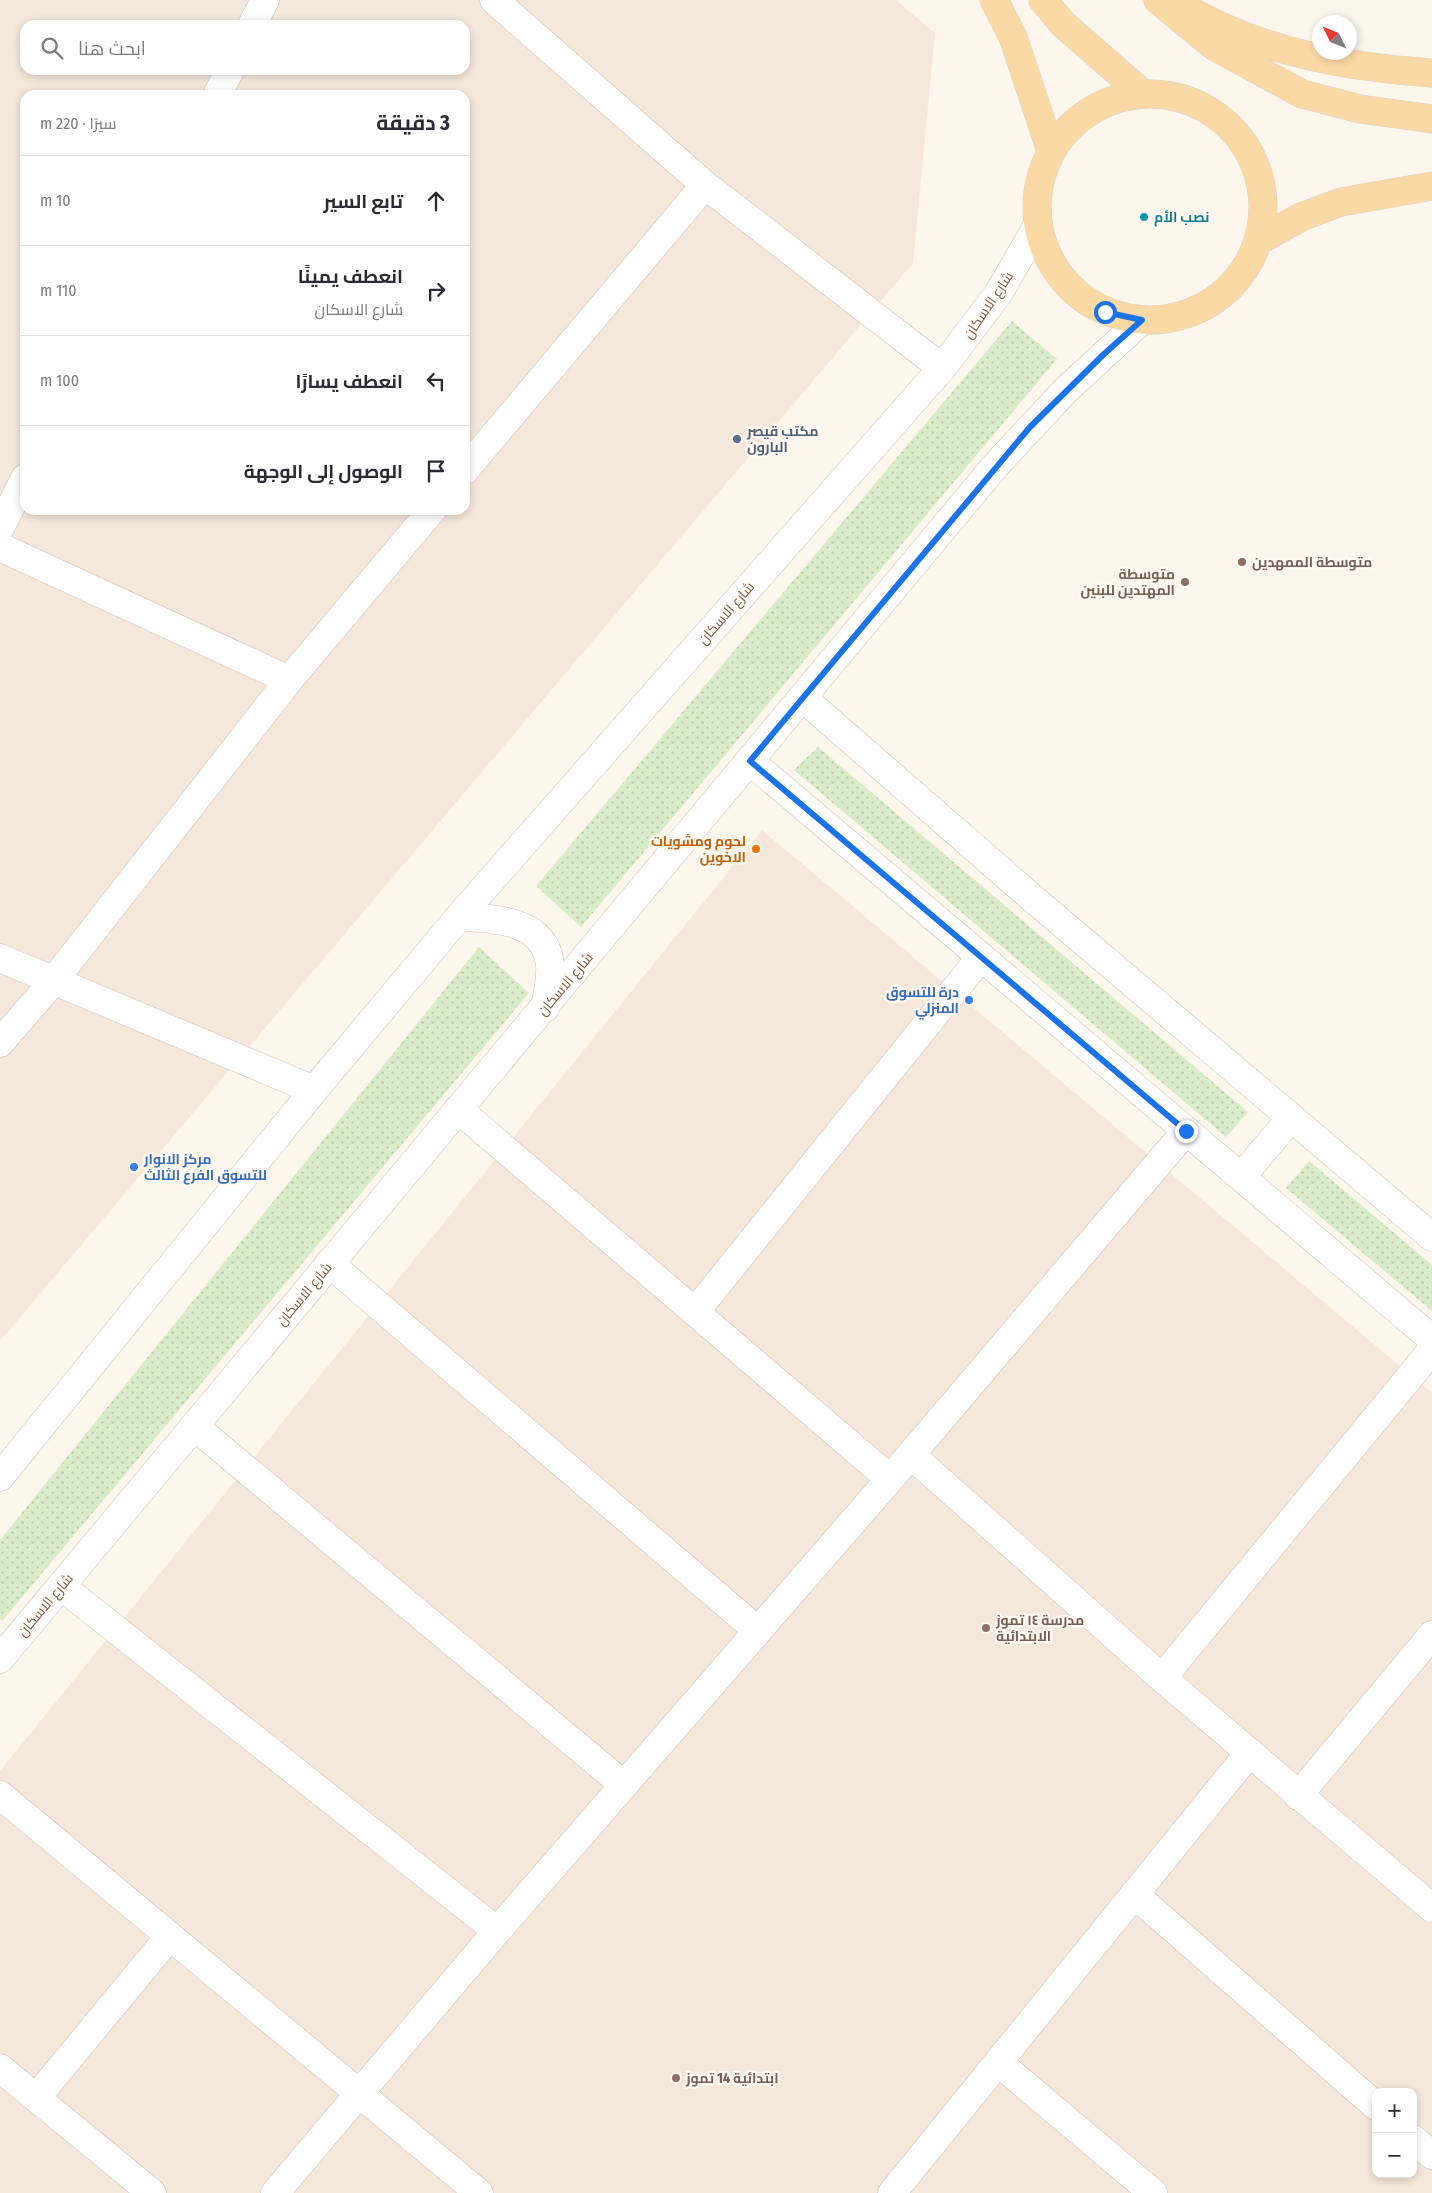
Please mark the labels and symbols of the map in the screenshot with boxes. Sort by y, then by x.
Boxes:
north arrow [1312,15,1357,60]
place label: نصب الأم [1154,209,1209,227]
marker: نصب الأم [1138,211,1150,223]
street label: شارع الاسكان [960,268,1017,342]
route start [1094,301,1117,324]
place label: مكتب قيصر البارون [746,423,819,456]
marker: مكتب قيصر البارون [731,433,743,445]
place label: متوسطة الممهدين [1252,554,1372,571]
marker: متوسطة الممهدين [1236,556,1248,568]
place label: متوسطة المهتدين للبنين [1081,566,1175,599]
marker: متوسطة المهتدين للبنين [1179,576,1191,588]
street label: شارع الاسكان [695,579,758,648]
place label: لحوم ومشويات الاخوين [651,833,746,866]
marker: لحوم ومشويات الاخوين [750,843,762,855]
street label: شارع الاسكان [534,949,597,1019]
place label: درة للتسوق المنزلي [886,984,959,1020]
marker: درة للتسوق المنزلي [963,994,975,1006]
route end [1175,1120,1198,1143]
place label: مركز الانوار للتسوق الفرع الثالث [143,1151,267,1185]
marker: مركز الانوار للتسوق الفرع الثالث [128,1161,140,1173]
street label: شارع الاسكان [273,1259,336,1329]
street label: شارع الاسكان [14,1570,77,1640]
place label: مدرسة ١٤ تموز الابتدائية [995,1612,1084,1645]
marker: مدرسة ١٤ تموز الابتدائية [980,1622,992,1634]
place label: ابتدائية 14 تموز [685,2070,779,2087]
marker: ابتدائية 14 تموز [670,2072,682,2084]

